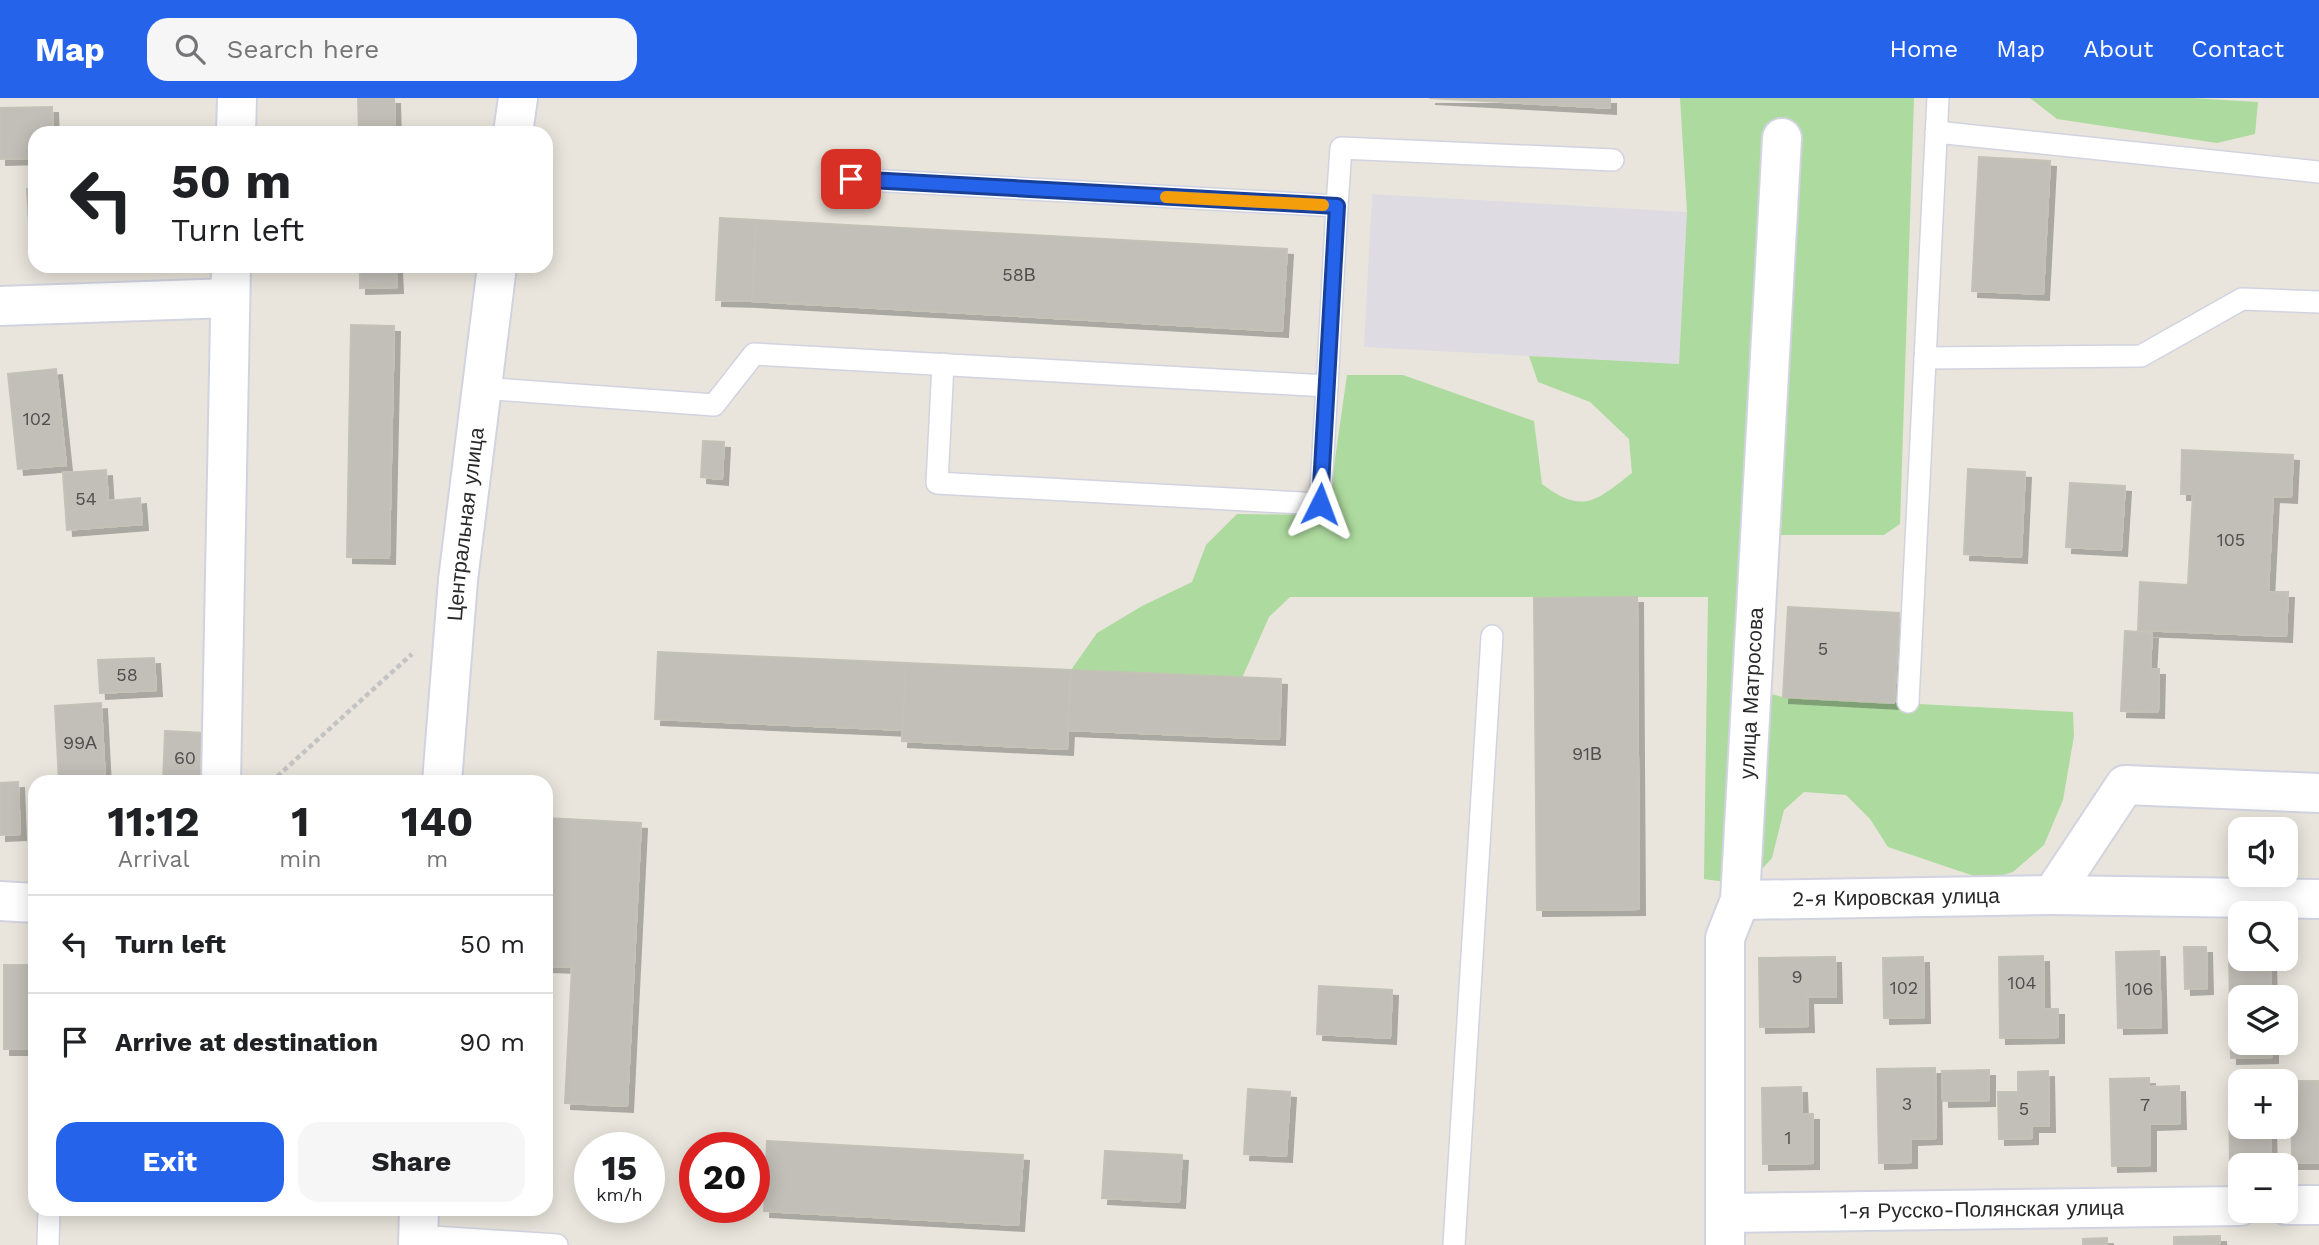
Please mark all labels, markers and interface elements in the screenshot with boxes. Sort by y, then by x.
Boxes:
search box [147,18,637,81]
text: Map [35,30,105,69]
icon: search [171,30,209,68]
text: Search here [227,34,379,64]
text: Home [1890,35,1958,63]
text: Map [1996,35,2045,63]
text: About [2083,35,2153,63]
text: Contact [2191,35,2284,63]
pin [821,149,881,209]
text: 50 m [171,152,291,210]
icon: left [56,154,147,245]
icon: arrive [832,160,870,198]
text: Turn left [171,211,304,249]
house number: 58В [1002,264,1036,285]
house number: 102 [23,408,51,429]
street label: Центральная улица [442,426,489,622]
position arrow [1283,467,1357,541]
house number: 54 [75,488,97,509]
house number: 105 [2217,529,2245,550]
street label: улица Матросова [1734,606,1768,780]
house number: 5 [1818,638,1828,659]
house number: 58 [116,664,138,685]
house number: 99А [63,732,97,753]
house number: 91В [1572,743,1602,764]
house number: 60 [174,747,196,768]
text: 11:12 [108,797,200,846]
text: 1 [291,797,309,846]
text: 140 [401,797,473,846]
map controls [2228,817,2298,1223]
button: sound [2228,817,2298,887]
text: Arrival [118,846,190,873]
text: min [279,846,322,873]
text: m [426,846,448,873]
street label: 2-я Кировская улица [1792,883,2000,911]
button: search [2228,901,2298,971]
icon: left [56,925,94,963]
text: Turn left [115,929,226,959]
text: 50 m [460,929,525,959]
house number: 9 [1791,966,1803,987]
house number: 104 [2007,972,2037,993]
house number: 102 [1890,977,1918,998]
house number: 106 [2124,978,2154,999]
button: layers [2228,985,2298,1055]
icon: arrive [56,1023,94,1061]
text: Arrive at destination [115,1027,378,1057]
text: 90 m [459,1027,525,1057]
button: + [2228,1069,2298,1139]
house number: 3 [1902,1093,1912,1114]
house number: 7 [2140,1094,2150,1115]
house number: 5 [2019,1098,2029,1119]
button: Exit [56,1122,284,1202]
button: Share [298,1122,525,1202]
house number: 1 [1784,1127,1792,1148]
speed limit sign: 20 [679,1132,770,1223]
text: 15 [602,1147,637,1189]
button: − [2228,1153,2298,1223]
text: km/h [596,1184,643,1205]
street label: 1-я Русско-Полянская улица [1840,1195,2125,1223]

